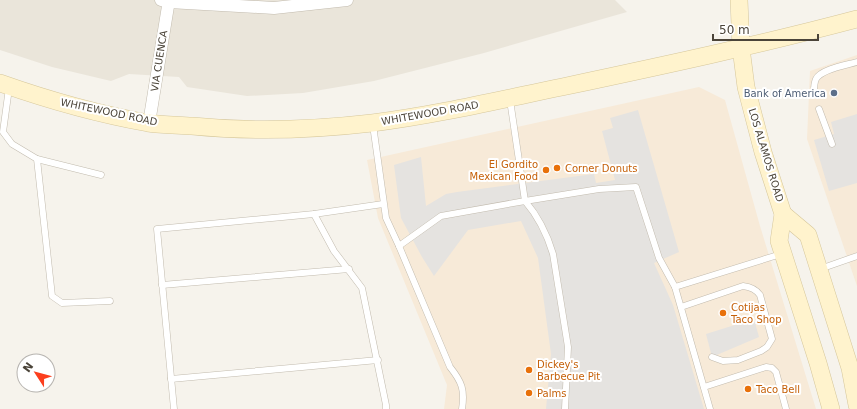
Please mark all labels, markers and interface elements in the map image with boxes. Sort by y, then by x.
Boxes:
scale bar [713,16,818,42]
text: 50 m [719,23,750,37]
street label: VIA CUENCA [149,29,169,92]
place label: Bank of America [744,88,826,99]
marker: Bank of America [829,88,839,98]
street label: WHITEWOOD ROAD [60,96,159,128]
street label: WHITEWOOD ROAD [381,99,480,127]
street label: LOS ALAMOS ROAD [747,107,786,203]
place label: El Gordito Mexican Food [470,159,538,182]
marker: Corner Donuts [552,163,562,173]
place label: Corner Donuts [565,163,637,174]
marker: El Gordito Mexican Food [541,165,551,175]
place label: Cotijas Taco Shop [730,302,782,325]
marker: Cotijas Taco Shop [718,308,728,318]
north arrow [16,353,56,393]
place label: Dickey's Barbecue Pit [537,359,600,382]
text: N [20,360,36,375]
marker: Dickey's Barbecue Pit [524,365,534,375]
marker: Taco Bell [743,384,753,394]
place label: Taco Bell [755,384,800,395]
marker: Palms [524,388,534,398]
place label: Palms [537,388,566,399]

